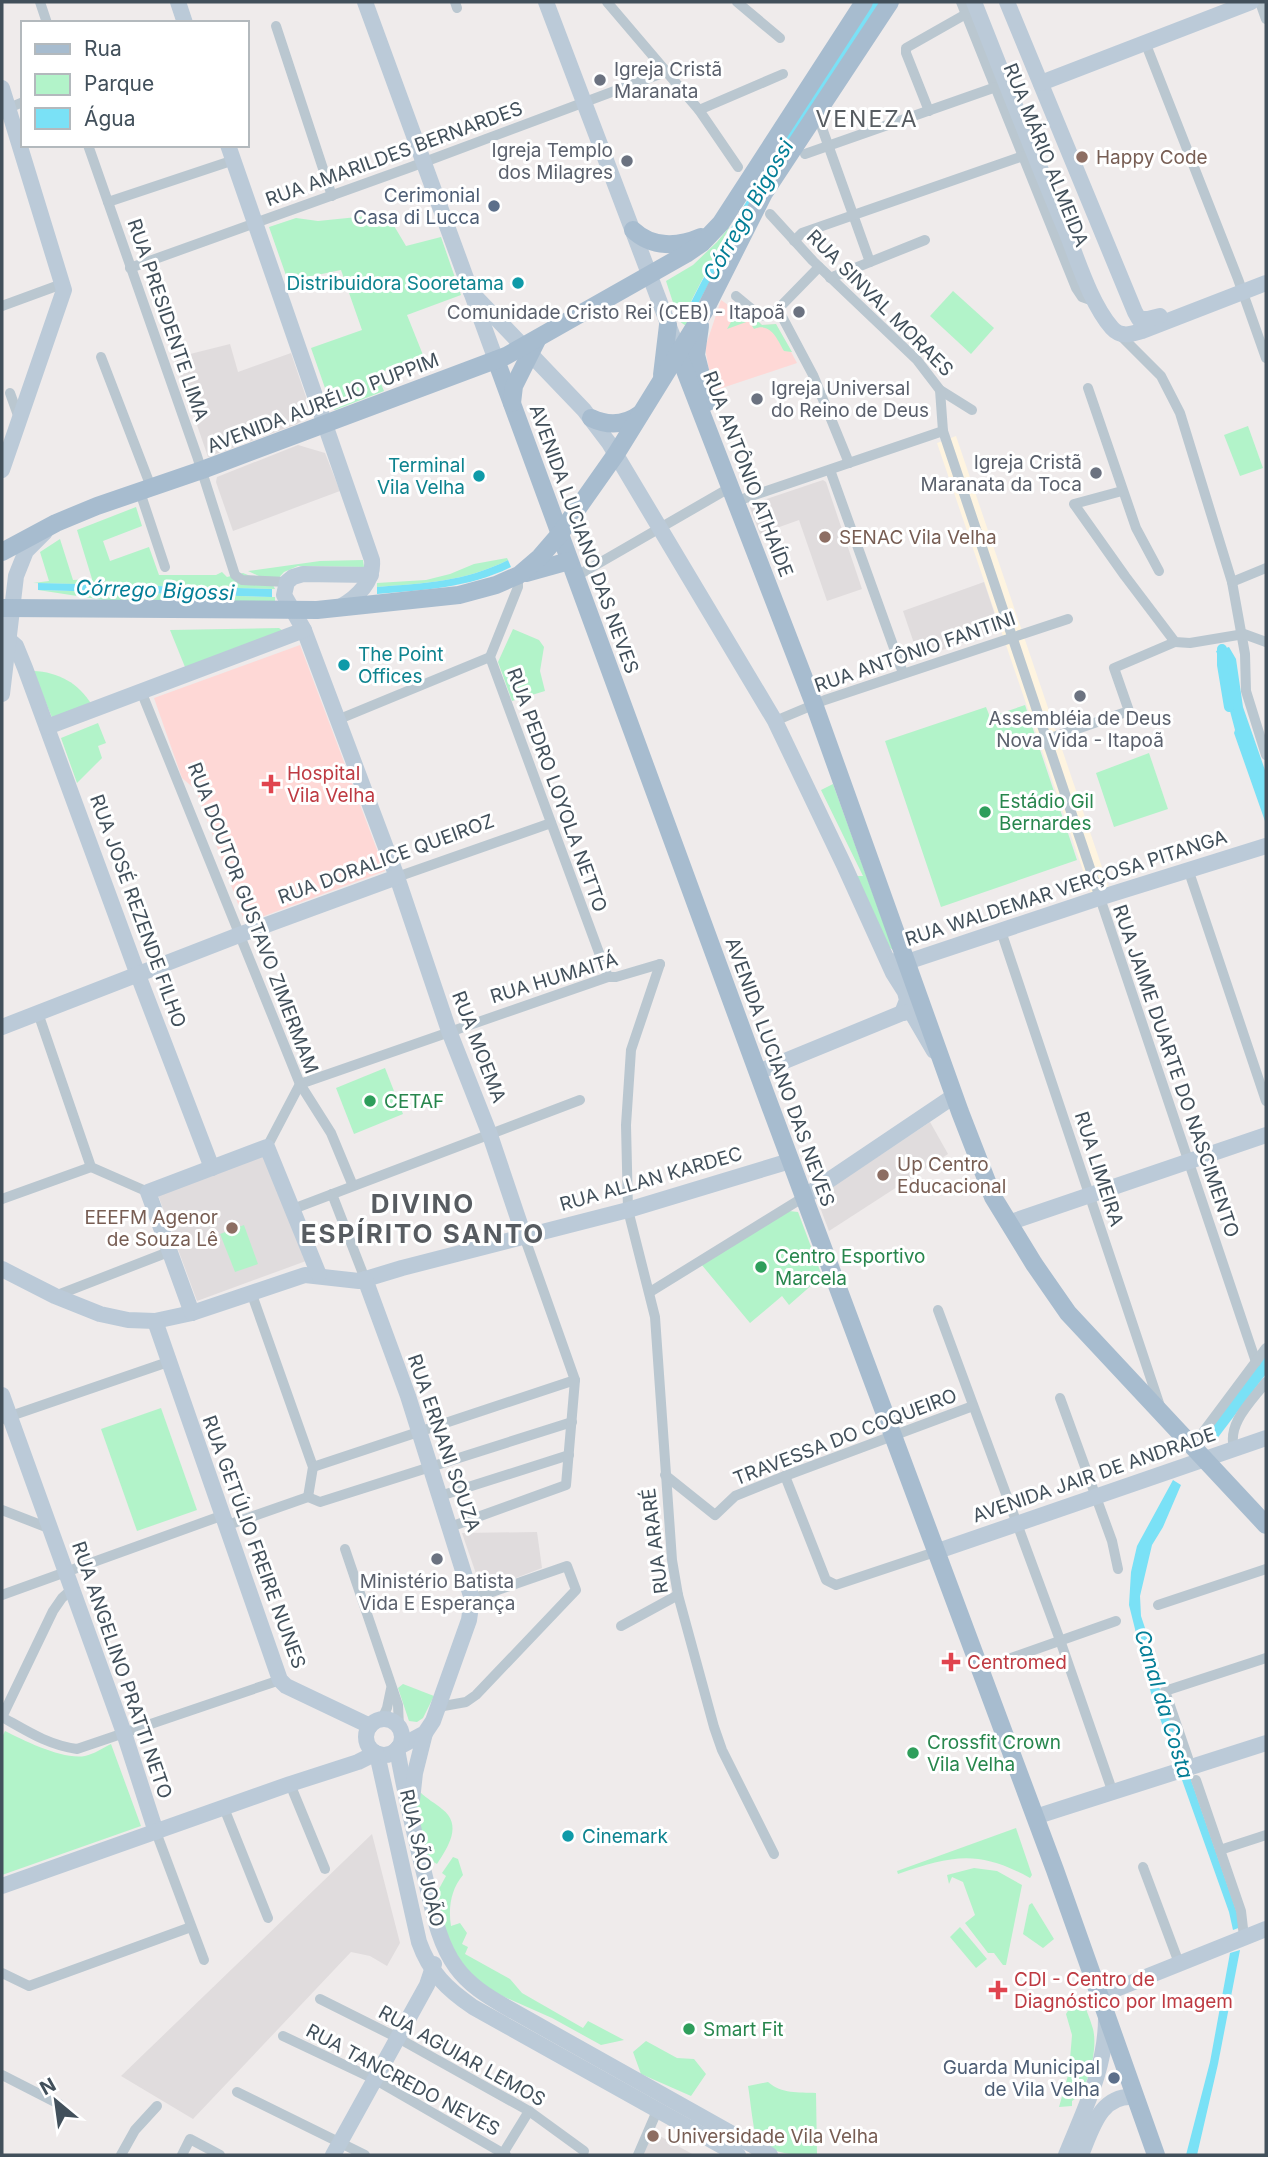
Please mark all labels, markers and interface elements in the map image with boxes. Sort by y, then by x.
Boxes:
legend [21,21,248,147]
text: Rua [84,36,122,61]
place label: Igreja Cristã Maranata [614,58,722,103]
street label: RUA MÁRIO ALMEIDA [999,60,1094,250]
text: Parque [84,71,154,96]
marker: Igreja Cristã Maranata [592,72,608,88]
street label: RUA AMARILDES BERNARDES [262,97,526,211]
text: Água [84,105,136,131]
district label: VENEZA [815,105,919,133]
water label: Córrego Bigossi [697,134,799,285]
place label: Igreja Templo dos Milagres [492,139,613,184]
place label: Happy Code [1096,146,1208,169]
marker: Happy Code [1074,149,1090,165]
marker: Igreja Templo dos Milagres [619,153,635,169]
place label: Cerimonial Casa di Lucca [353,184,480,229]
marker: Cerimonial Casa di Lucca [486,198,502,214]
street label: RUA PRESIDENTE LIMA [123,216,213,424]
street label: RUA SINVAL MORAES [802,225,958,381]
place label: Distribuidora Sooretama [287,272,504,295]
marker: Distribuidora Sooretama [510,275,526,291]
place label: Comunidade Cristo Rei (CEB) - Itapoã [447,301,785,324]
marker: Comunidade Cristo Rei (CEB) - Itapoã [791,304,807,320]
street label: AVENIDA AURÉLIO PUPPIM [204,347,442,458]
street label: RUA ANTÔNIO ATHAÍDE [698,367,799,580]
place label: Igreja Universal do Reino de Deus [771,377,929,422]
marker: Igreja Universal do Reino de Deus [749,391,765,407]
street label: AVENIDA LUCIANO DAS NEVES [525,401,643,677]
place label: Igreja Cristã Maranata da Toca [921,451,1082,496]
place label: Terminal Vila Velha [377,454,465,499]
marker: Igreja Cristã Maranata da Toca [1088,465,1104,481]
marker: Terminal Vila Velha [471,468,487,484]
place label: SENAC Vila Velha [839,526,997,549]
marker: SENAC Vila Velha [817,529,833,545]
water label: Córrego Bigossi [75,575,236,605]
street label: RUA ANTÔNIO FANTINI [811,607,1019,697]
place label: The Point Offices [358,643,443,688]
marker: The Point Offices [336,657,352,673]
street label: RUA PEDRO LOYOLA NETTO [502,665,612,915]
marker: Assembléia de Deus Nova Vida - Itapoã [1072,688,1088,704]
place label: Assembléia de Deus Nova Vida - Itapoã [989,707,1171,752]
street label: RUA DOUTOR GUSTAVO ZIMERMAM [183,759,323,1077]
place label: Hospital Vila Velha [287,762,375,807]
marker: Hospital Vila Velha [261,774,281,794]
place label: Estádio Gil Bernardes [999,790,1094,835]
street label: RUA JOSÉ REZENDE FILHO [85,791,192,1031]
marker: Estádio Gil Bernardes [977,804,993,820]
street label: RUA DORALICE QUEIROZ [275,809,497,909]
street label: RUA WALDEMAR VERÇOSA PITANGA [902,825,1230,951]
street label: RUA JAIME DUARTE DO NASCIMENTO [1108,902,1244,1240]
street label: AVENIDA LUCIANO DAS NEVES [721,934,839,1210]
street label: RUA HUMAITÁ [487,947,620,1008]
street label: RUA MOEMA [447,988,511,1106]
place label: CETAF [384,1090,444,1113]
marker: CETAF [362,1093,378,1109]
street label: RUA LIMEIRA [1070,1109,1128,1229]
street label: RUA ALLAN KARDEC [557,1142,745,1216]
place label: Up Centro Educacional [897,1153,1006,1198]
marker: Up Centro Educacional [875,1167,891,1183]
district label: DIVINO ESPÍRITO SANTO [301,1188,545,1249]
place label: EEEFM Agenor de Souza Lê [84,1206,218,1251]
marker: EEEFM Agenor de Souza Lê [224,1220,240,1236]
place label: Centro Esportivo Marcela [775,1245,925,1290]
marker: Centro Esportivo Marcela [753,1259,769,1275]
street label: RUA ERNANI SOUZA [403,1351,485,1535]
street label: TRAVESSA DO COQUEIRO [730,1384,960,1490]
street label: RUA GETÚLIO FREIRE NUNES [197,1412,311,1672]
street label: AVENIDA JAIR DE ANDRADE [969,1423,1219,1527]
street label: RUA ARARÉ [636,1487,673,1595]
street label: RUA ANGELINO PRATTI NETO [67,1538,177,1802]
marker: Ministério Batista Vida E Esperança [429,1551,445,1567]
place label: Ministério Batista Vida E Esperança [358,1570,516,1615]
water label: Canal da Costa [1129,1626,1199,1782]
place label: Centromed [967,1651,1067,1674]
marker: Centromed [941,1652,961,1672]
place label: Crossfit Crown Vila Velha [927,1731,1061,1776]
marker: Crossfit Crown Vila Velha [905,1745,921,1761]
street label: RUA SÃO JOÃO [395,1787,449,1929]
place label: Cinemark [582,1825,669,1848]
marker: Cinemark [560,1828,576,1844]
place label: CDI - Centro de Diagnóstico por Imagem [1014,1968,1233,2013]
marker: CDI - Centro de Diagnóstico por Imagem [988,1980,1008,2000]
street label: RUA AGUIAR LEMOS [375,2001,549,2111]
place label: Smart Fit [703,2018,784,2041]
street label: RUA TANCREDO NEVES [302,2019,504,2141]
marker: Smart Fit [681,2021,697,2037]
place label: Guarda Municipal de Vila Velha [943,2056,1100,2101]
north arrow [21,2066,91,2136]
marker: Guarda Municipal de Vila Velha [1106,2070,1122,2086]
text: N [36,2073,60,2100]
place label: Universidade Vila Velha [667,2125,879,2148]
marker: Universidade Vila Velha [645,2128,661,2144]

